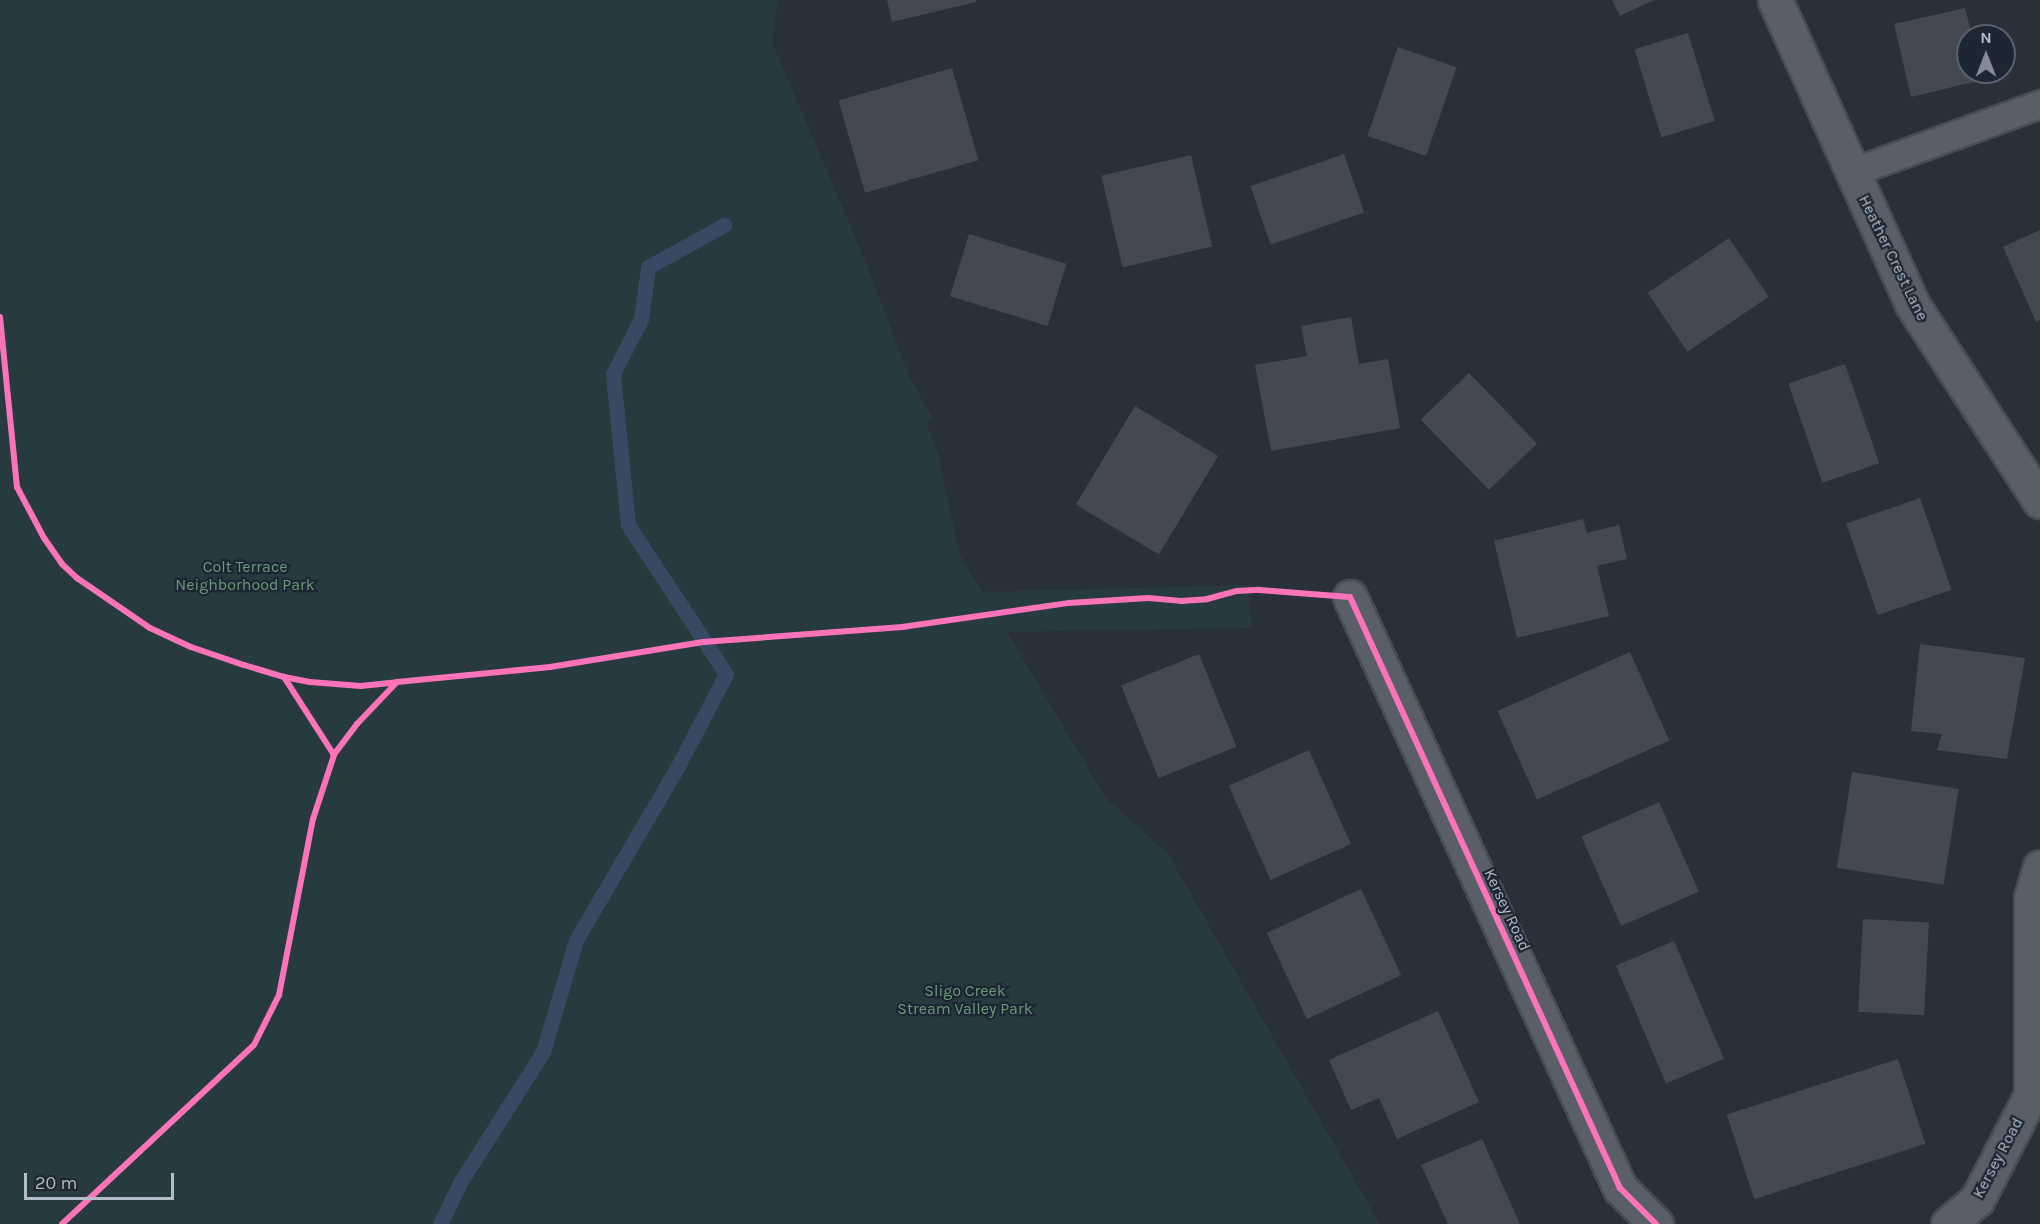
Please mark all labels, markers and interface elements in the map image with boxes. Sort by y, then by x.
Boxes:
north arrow [1956,24,2016,84]
text: N [1980,28,1992,47]
street label: Heather Crest Lane [1854,192,1932,324]
park label: Colt Terrace Neighborhood Park [175,557,315,595]
street label: Kersey Road [1480,866,1534,954]
park label: Sligo Creek Stream Valley Park [897,981,1033,1019]
street label: Kersey Road [1969,1114,2027,1202]
scale bar [27,1161,177,1199]
text: 20 m [35,1172,77,1194]

